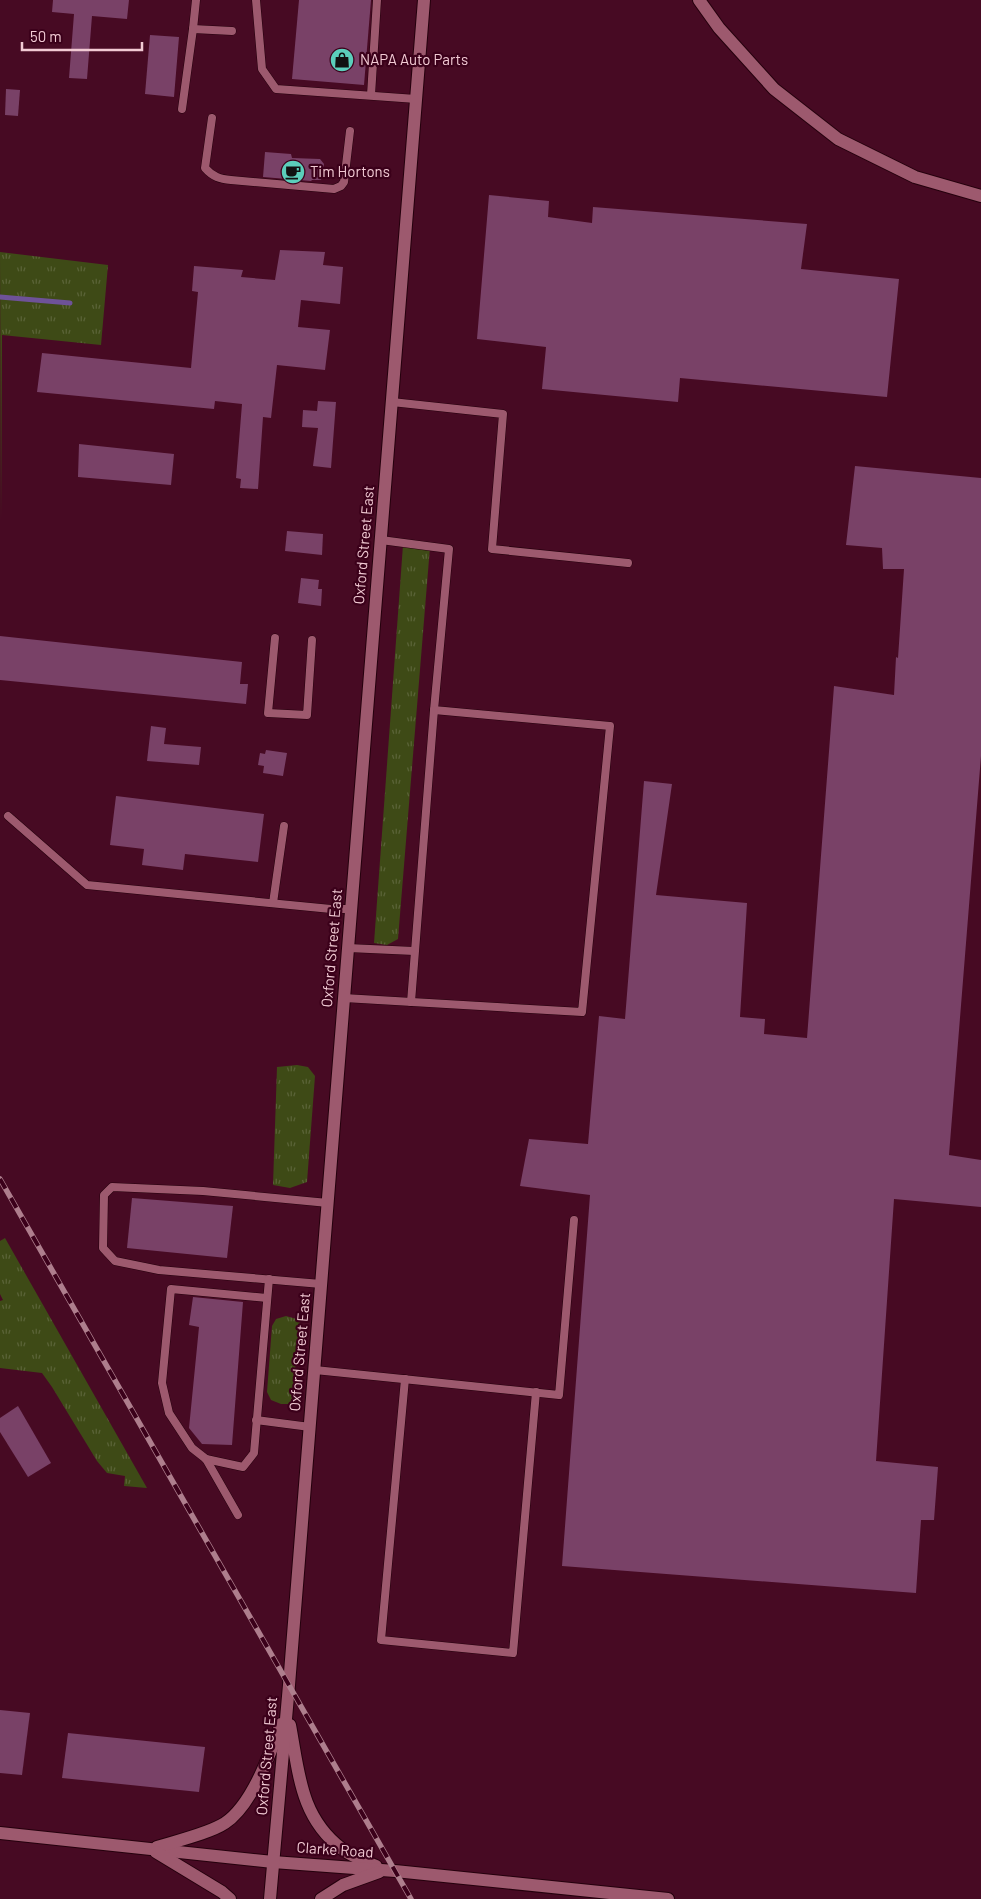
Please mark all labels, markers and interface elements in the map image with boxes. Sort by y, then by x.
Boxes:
scale bar [22,20,142,52]
text: 50 m [30,27,62,45]
shop icon: NAPA Auto Parts [329,47,355,73]
place label: NAPA Auto Parts [360,50,468,68]
cafe icon: Tim Hortons [280,159,306,185]
place label: Tim Hortons [310,162,390,180]
street label: Oxford Street East [349,485,377,605]
street label: Oxford Street East [317,888,345,1008]
street label: Oxford Street East [285,1292,313,1412]
street label: Oxford Street East [252,1696,280,1816]
street label: Clarke Road [296,1837,374,1861]

